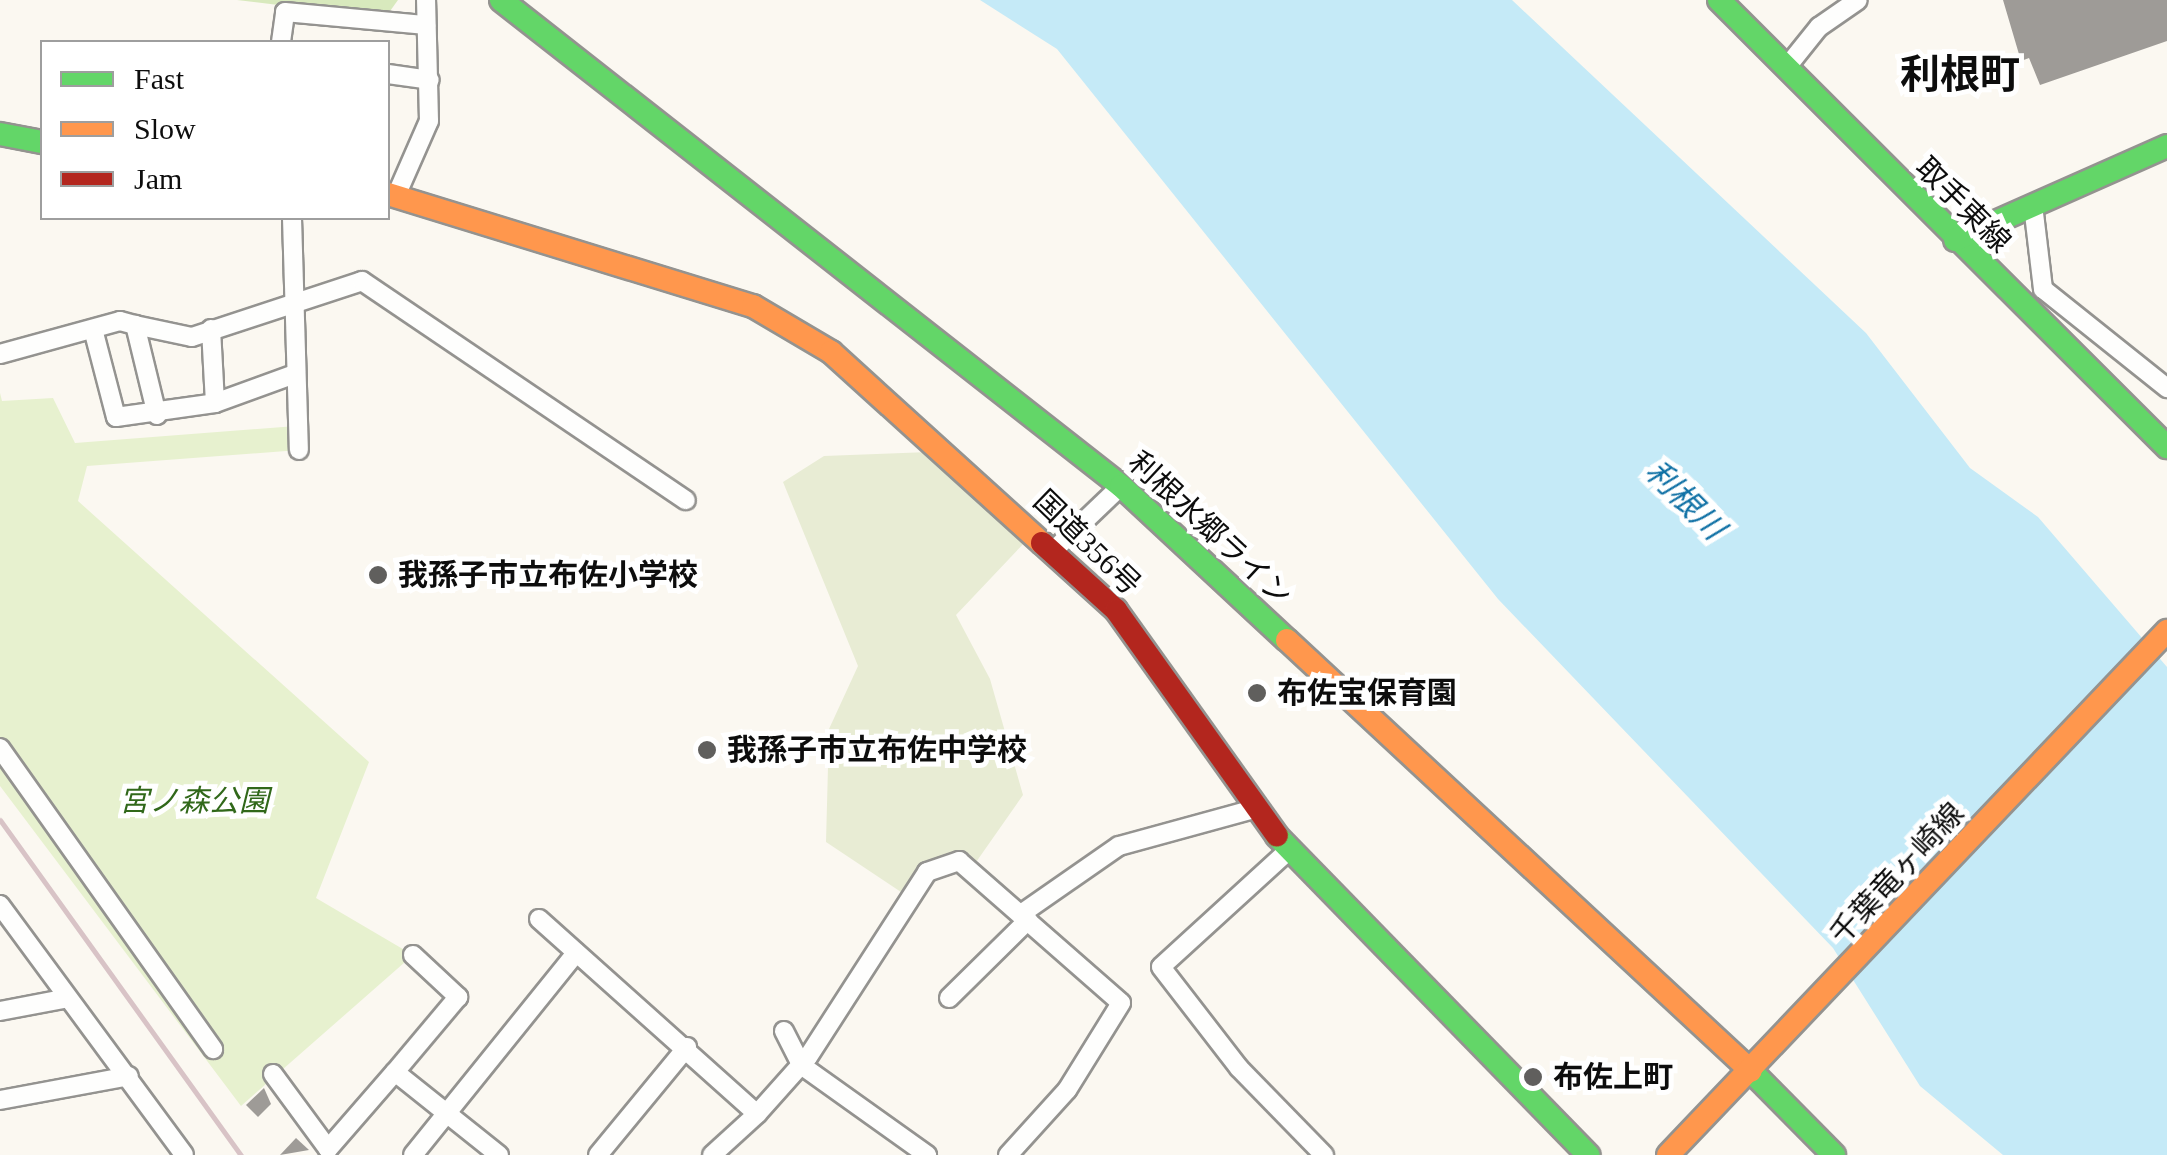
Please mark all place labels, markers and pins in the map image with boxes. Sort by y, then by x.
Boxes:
place label: 我孫子市立布佐小学校 [398,557,698,593]
marker: 我孫子市立布佐小学校 [367,564,389,586]
place label: 布佐宝保育園 [1277,675,1457,711]
marker: 布佐宝保育園 [1246,682,1268,704]
place label: 我孫子市立布佐中学校 [727,732,1027,768]
marker: 我孫子市立布佐中学校 [696,739,718,761]
place label: 布佐上町 [1553,1059,1673,1095]
marker: 布佐上町 [1522,1066,1544,1088]

